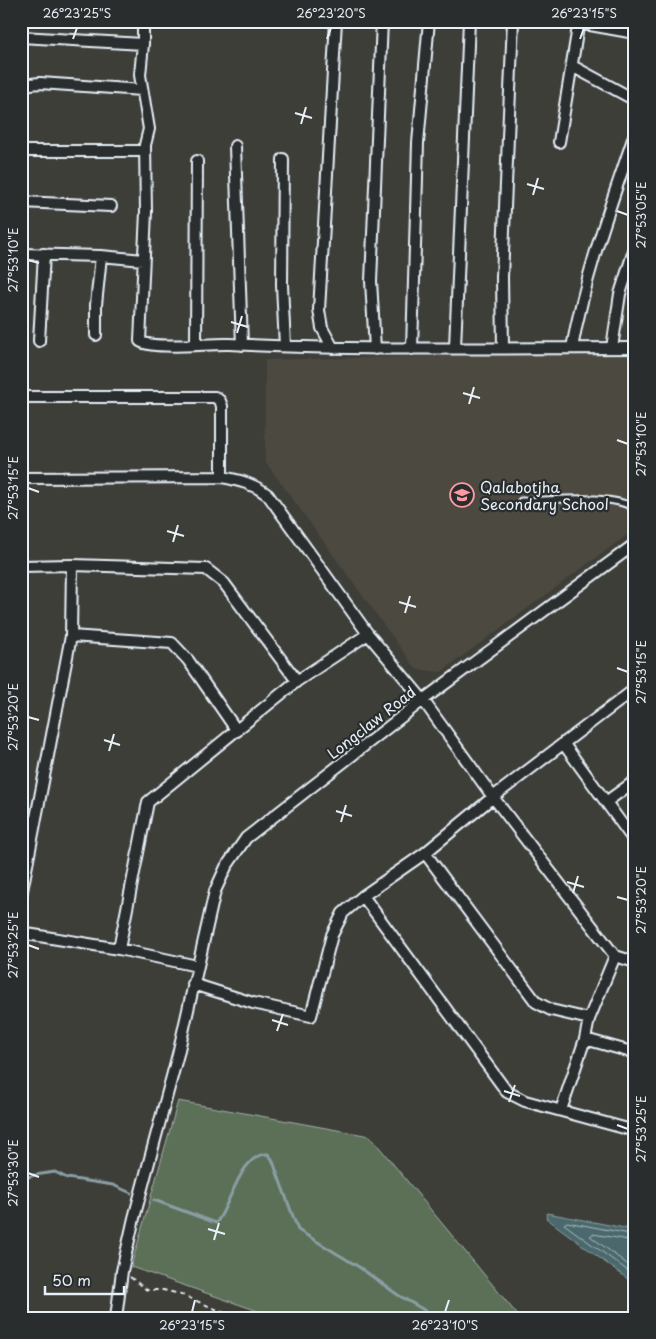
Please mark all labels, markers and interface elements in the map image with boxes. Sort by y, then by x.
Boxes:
text: 26°23'25"S [43,4,111,22]
text: 26°23'20"S [296,4,366,22]
text: 26°23'15"S [551,4,617,22]
text: 27°53'05"E [632,181,650,249]
text: 27°53'10"E [4,228,22,292]
text: 27°53'10"E [632,412,650,476]
text: 27°53'15"E [4,456,22,520]
place label: Qalabotjha Secondary School [480,475,609,515]
school or university icon: Qalabotjha Secondary School [449,482,475,508]
text: 27°53'15"E [632,640,650,704]
street label: Longclaw Road [322,680,420,764]
text: 27°53'20"E [4,683,22,751]
text: 27°53'20"E [632,866,650,934]
text: 27°53'25"E [4,912,22,978]
text: 27°53'25"E [632,1096,650,1162]
text: 27°53'30"E [4,1139,22,1207]
scale bar [45,1264,124,1296]
text: 50 m [52,1268,91,1291]
text: 26°23'15"S [159,1316,225,1334]
text: 26°23'10"S [412,1316,478,1334]

